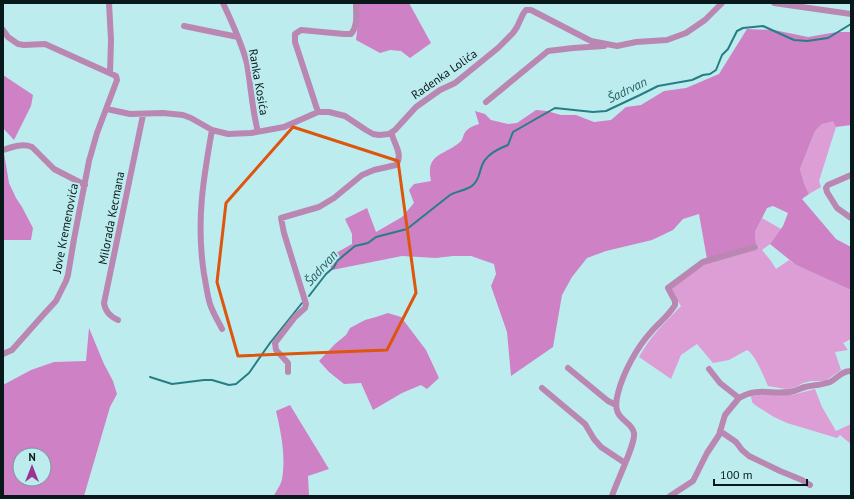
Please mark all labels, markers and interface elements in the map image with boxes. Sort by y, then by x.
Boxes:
street label: Radenka Lolića [408,46,480,102]
street label: Ranka Kosića [246,48,272,116]
water label: Šadrvan [604,73,650,107]
street label: Milorada Kecmana [95,170,127,266]
street label: Jove Kremenovića [49,182,81,275]
water label: Šadrvan [300,246,342,289]
north arrow [12,447,52,487]
text: N [28,450,36,464]
scale bar [714,461,807,487]
text: 100 m [720,467,753,482]

